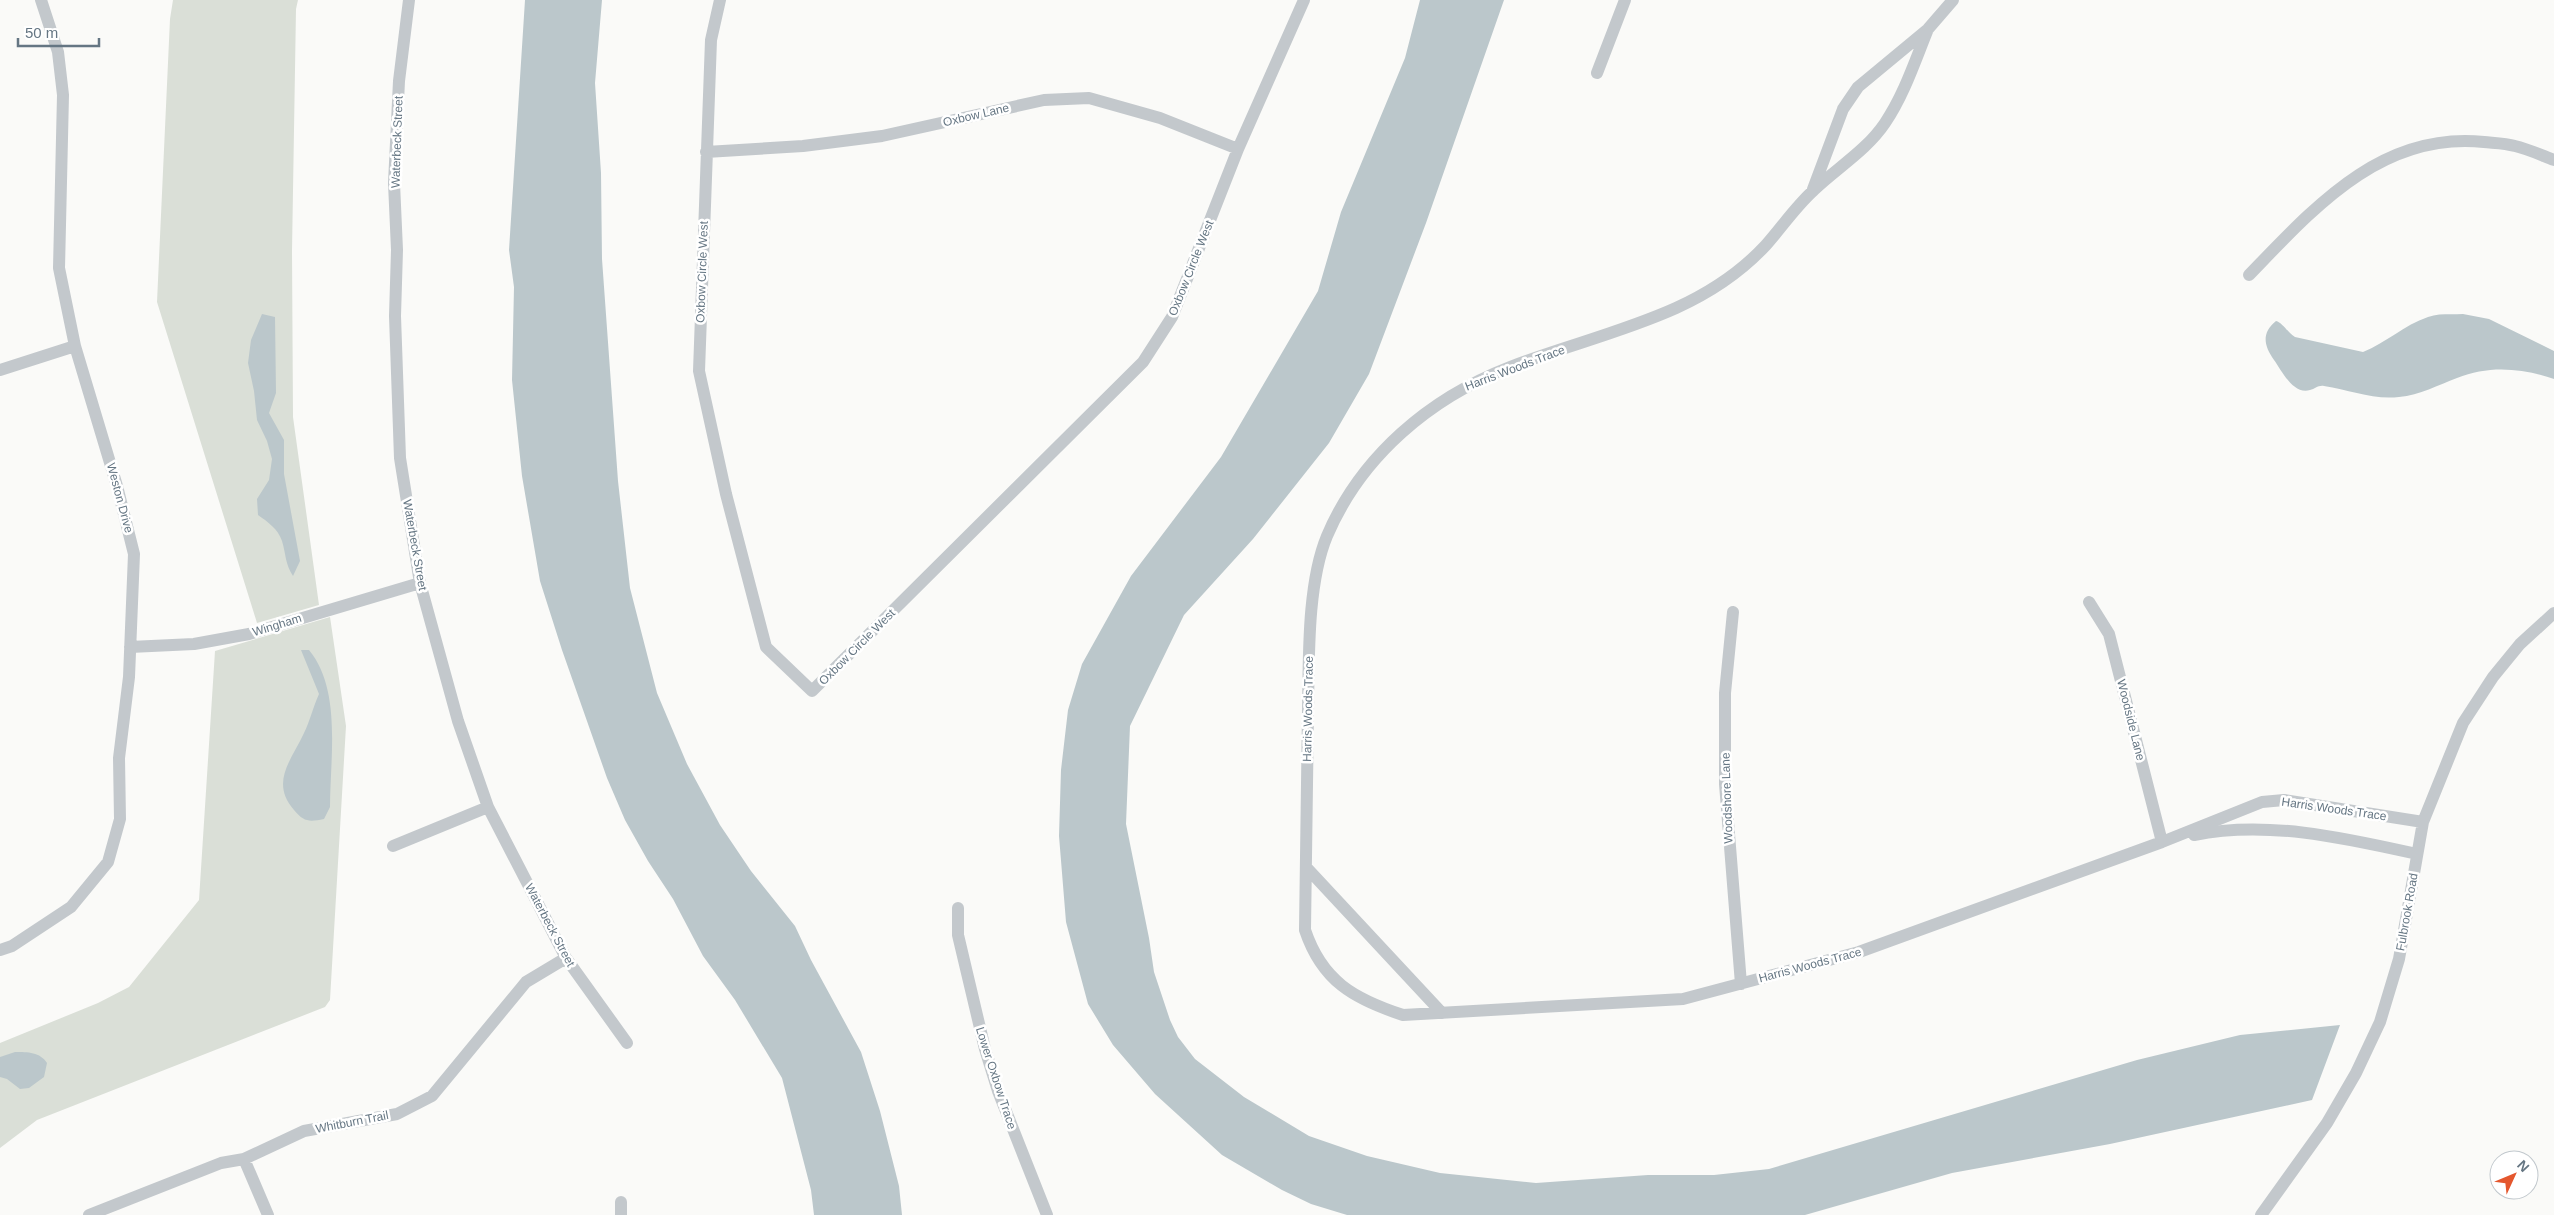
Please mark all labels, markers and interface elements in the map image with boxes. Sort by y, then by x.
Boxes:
scale bar [18,15,99,47]
text: 50 m [25,24,58,41]
street label: Waterbeck Street [388,95,406,188]
street label: Oxbow Lane [942,101,1011,129]
street label: Oxbow Circle West [1165,218,1217,318]
street label: Oxbow Circle West [693,220,711,323]
street label: Harris Woods Trace [1463,342,1567,393]
street label: Weston Drive [104,462,136,535]
street label: Waterbeck Street [400,498,430,592]
street label: Oxbow Circle West [816,606,898,688]
street label: Wingham [251,611,303,639]
street label: Harris Woods Trace [1300,656,1316,762]
street label: Woodside Lane [2114,678,2148,762]
street label: Woodshore Lane [1718,752,1736,844]
street label: Harris Woods Trace [2281,795,2388,823]
street label: Fulbrook Road [2393,872,2421,952]
street label: Waterbeck Street [522,881,578,970]
street label: Harris Woods Trace [1757,944,1863,985]
street label: Lower Oxbow Trace [973,1025,1019,1131]
street label: Whitburn Trail [314,1108,390,1136]
north arrow [2489,1150,2539,1200]
text: N [2514,1157,2533,1175]

